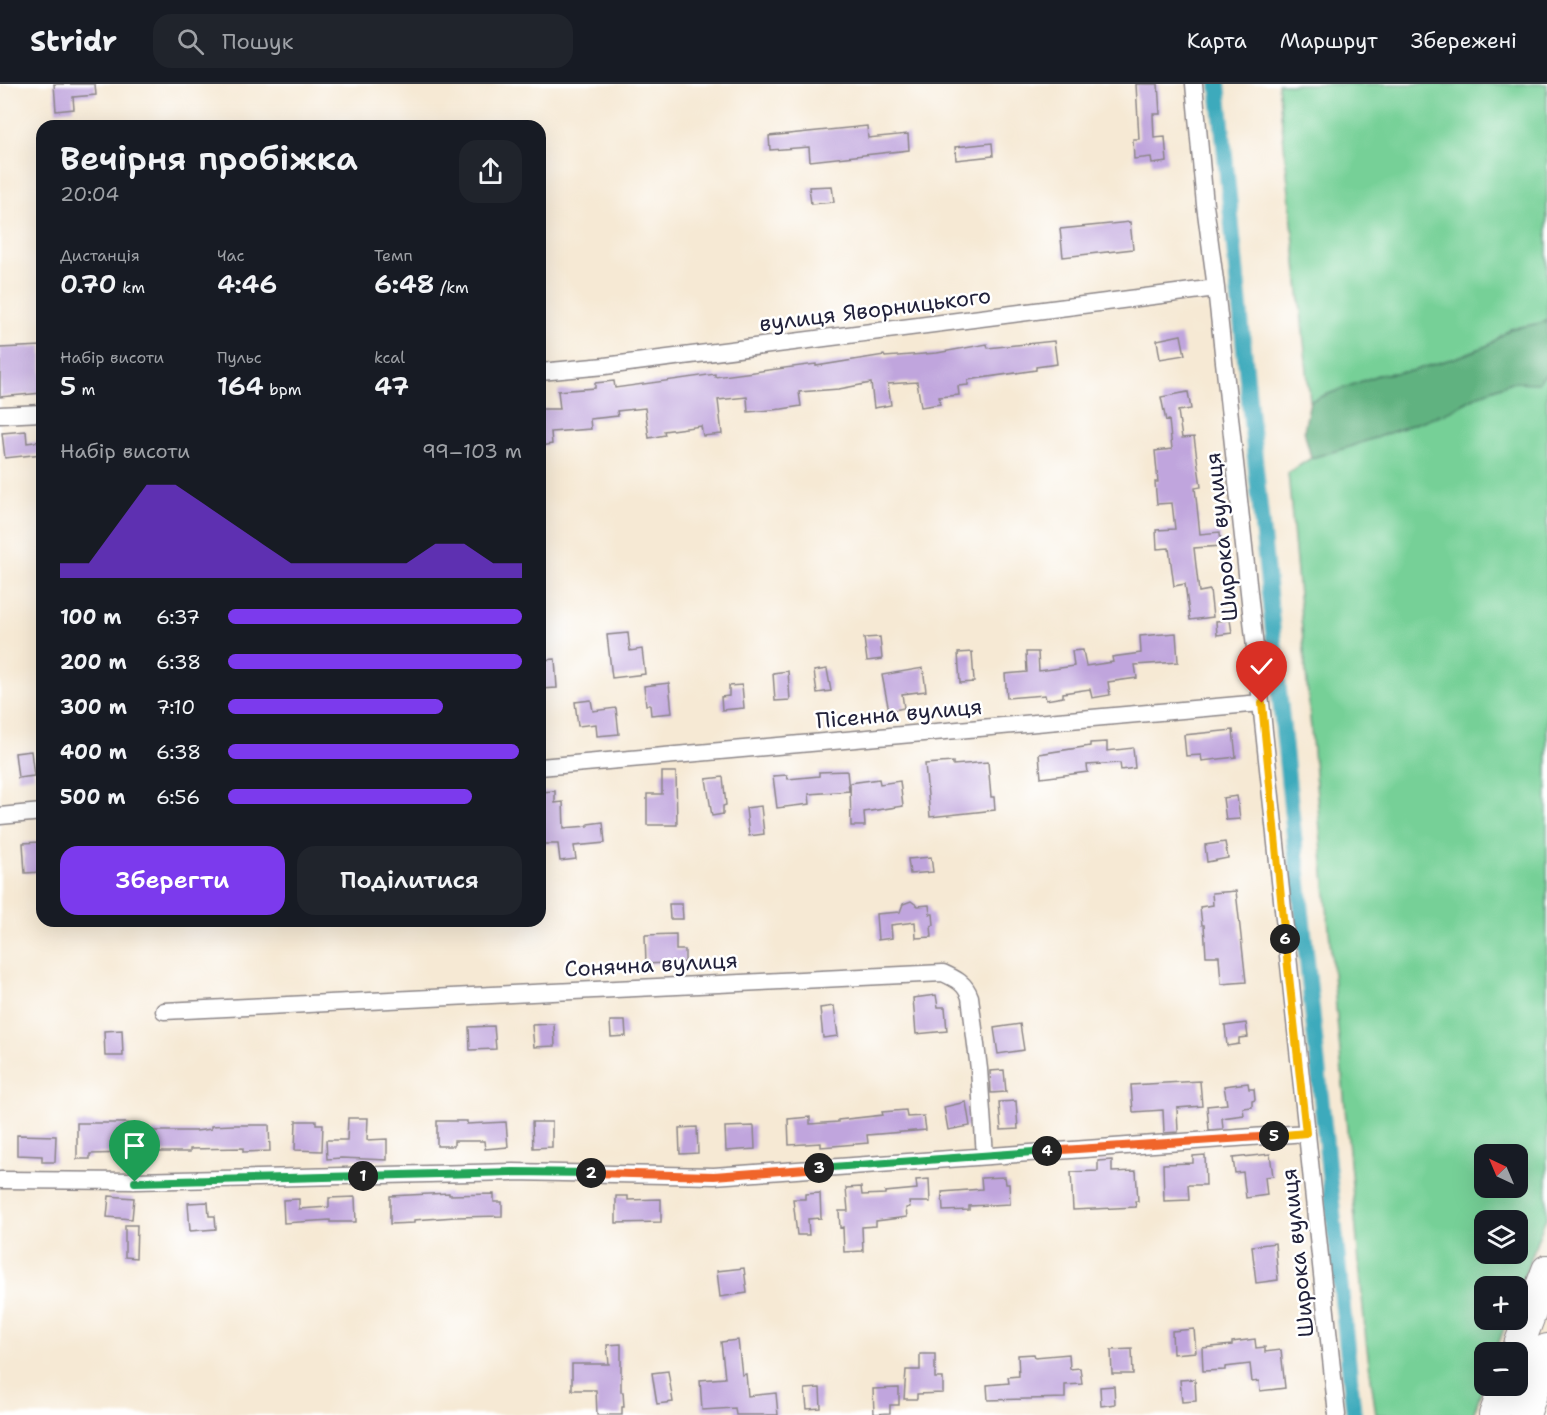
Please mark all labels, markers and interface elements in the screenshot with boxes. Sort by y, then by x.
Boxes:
search box [153,14,573,68]
text: Stridr [30,22,117,60]
icon: search [174,25,207,58]
text: Пошук [222,27,293,56]
text: Карта [1187,27,1247,55]
text: Маршрут [1280,27,1378,55]
text: Збережені [1411,27,1517,55]
text: Вечірня пробіжка [60,136,358,181]
button: share [459,140,522,203]
text: 20:04 [60,181,119,207]
text: Дистанція [60,245,140,266]
text: Час [217,245,245,266]
text: Темп [374,245,413,266]
text: 0.70 [60,266,117,301]
text: 4:46 [217,266,277,301]
text: 6:48 [374,266,435,301]
text: km [117,277,145,298]
text: /km [435,277,469,298]
street label: вулиця Яворницького [758,281,993,338]
text: Набір висоти [60,347,164,368]
text: Пульс [217,347,262,368]
text: kcal [374,347,405,368]
text: 5 [60,368,76,403]
text: 164 [217,368,264,403]
text: 47 [374,368,409,403]
text: m [76,379,95,400]
text: bpm [264,379,301,400]
text: Набір висоти [60,438,190,464]
text: 99–103 m [422,438,522,464]
street label: Широка вулиця [1198,451,1245,623]
text: 100 m [60,604,122,630]
text: 6:37 [156,604,200,630]
pin [1236,641,1287,703]
text: 200 m [60,649,127,675]
text: 6:38 [156,649,201,675]
icon: check [1245,650,1278,683]
street label: Пісенна вулиця [815,692,983,735]
text: 300 m [60,694,127,720]
text: 7:10 [156,694,195,720]
text: 400 m [60,739,127,765]
text: 6:38 [156,739,201,765]
text: 500 m [60,784,126,810]
text: 6:56 [156,784,200,810]
button: Зберегти [60,846,285,915]
button: Поділитися [297,846,522,915]
pin: 6 [1270,924,1300,954]
text: 6 [1279,928,1291,949]
street label: Сонячна вулиця [564,945,738,984]
pin [109,1120,160,1182]
pin: 5 [1259,1121,1289,1151]
text: 5 [1269,1125,1279,1146]
icon: arrive [118,1129,151,1162]
pin: 4 [1032,1136,1062,1166]
text: 4 [1041,1140,1053,1161]
north arrow [1474,1144,1528,1198]
map controls [1474,1144,1528,1396]
pin: 3 [804,1153,834,1183]
text: 3 [813,1157,825,1178]
pin: 2 [576,1158,606,1188]
pin: 1 [348,1161,378,1191]
text: 2 [585,1162,597,1183]
text: 1 [359,1165,367,1186]
street label: Широка вулиця [1274,1167,1321,1339]
button: layers [1474,1210,1528,1264]
button: + [1474,1276,1528,1330]
button: − [1474,1342,1528,1396]

